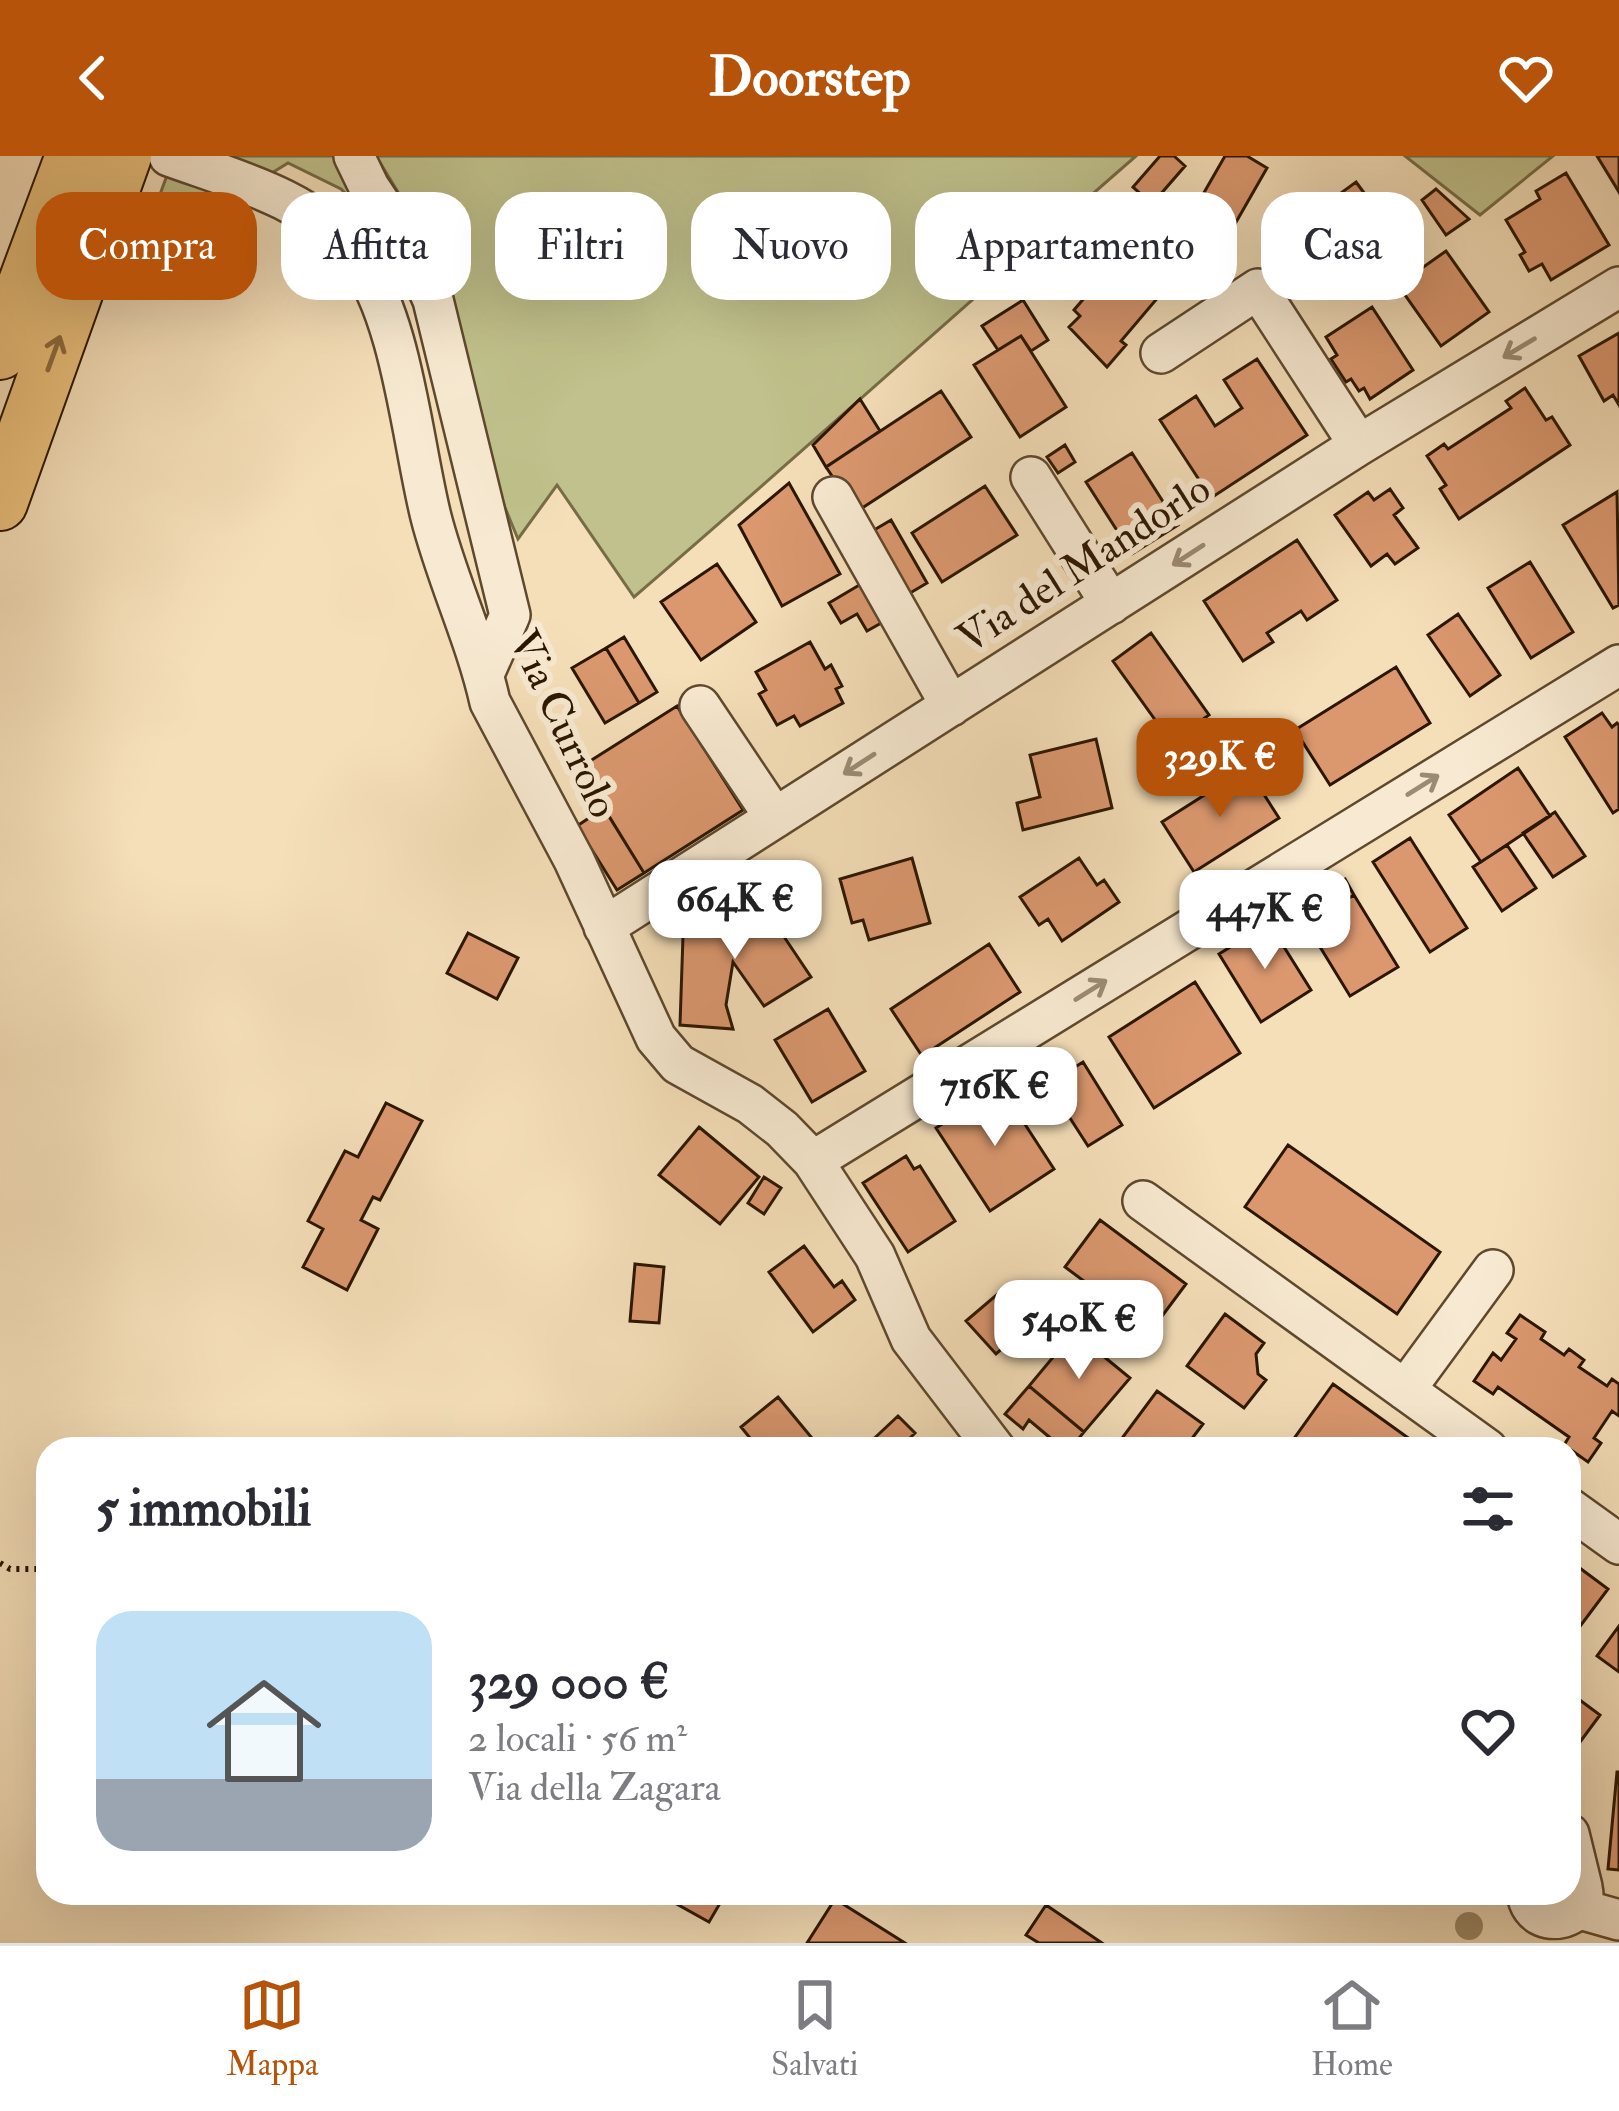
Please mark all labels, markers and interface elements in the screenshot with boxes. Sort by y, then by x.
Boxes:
text: Doorstep [709,44,910,112]
icon: back [60,45,126,111]
icon: heart [1493,45,1559,111]
chip: Compra [36,192,257,300]
chip: Affitta [281,192,471,300]
chip: Filtri [495,192,667,300]
chip: Nuovo [691,192,891,300]
chip: Appartamento [915,192,1237,300]
chip: Casa [1261,192,1424,300]
one-way arrow [45,335,66,372]
one-way arrow [1503,336,1537,360]
street label: Via del Mandorlo [948,463,1220,665]
one-way arrow [1172,542,1206,567]
street label: Via Currolo [497,622,629,826]
pin: 329K € [1122,718,1318,820]
text: 329K € [1163,732,1277,781]
one-way arrow [843,752,877,777]
one-way arrow [1406,773,1440,797]
pin: 664K € [637,860,833,962]
pin: 447K € [1167,870,1363,972]
text: 664K € [676,874,794,923]
text: 447K € [1206,884,1324,933]
one-way arrow [1074,978,1108,1002]
pin: 716K € [897,1047,1093,1149]
text: 716K € [940,1061,1050,1110]
pin: 540K € [981,1280,1177,1382]
text: 540K € [1021,1294,1137,1343]
icon: filters [1455,1476,1521,1542]
text: 5 immobili [96,1477,311,1541]
text: 329 000 € [468,1650,669,1714]
icon: home [192,1659,336,1803]
icon: heart [1455,1698,1521,1764]
text: 2 locali · 56 m² [468,1714,687,1763]
text: Via della Zagara [468,1763,721,1812]
tab: Mappa [226,1972,318,2085]
tab: Salvati [771,1972,858,2085]
tab: Home [1311,1972,1393,2085]

